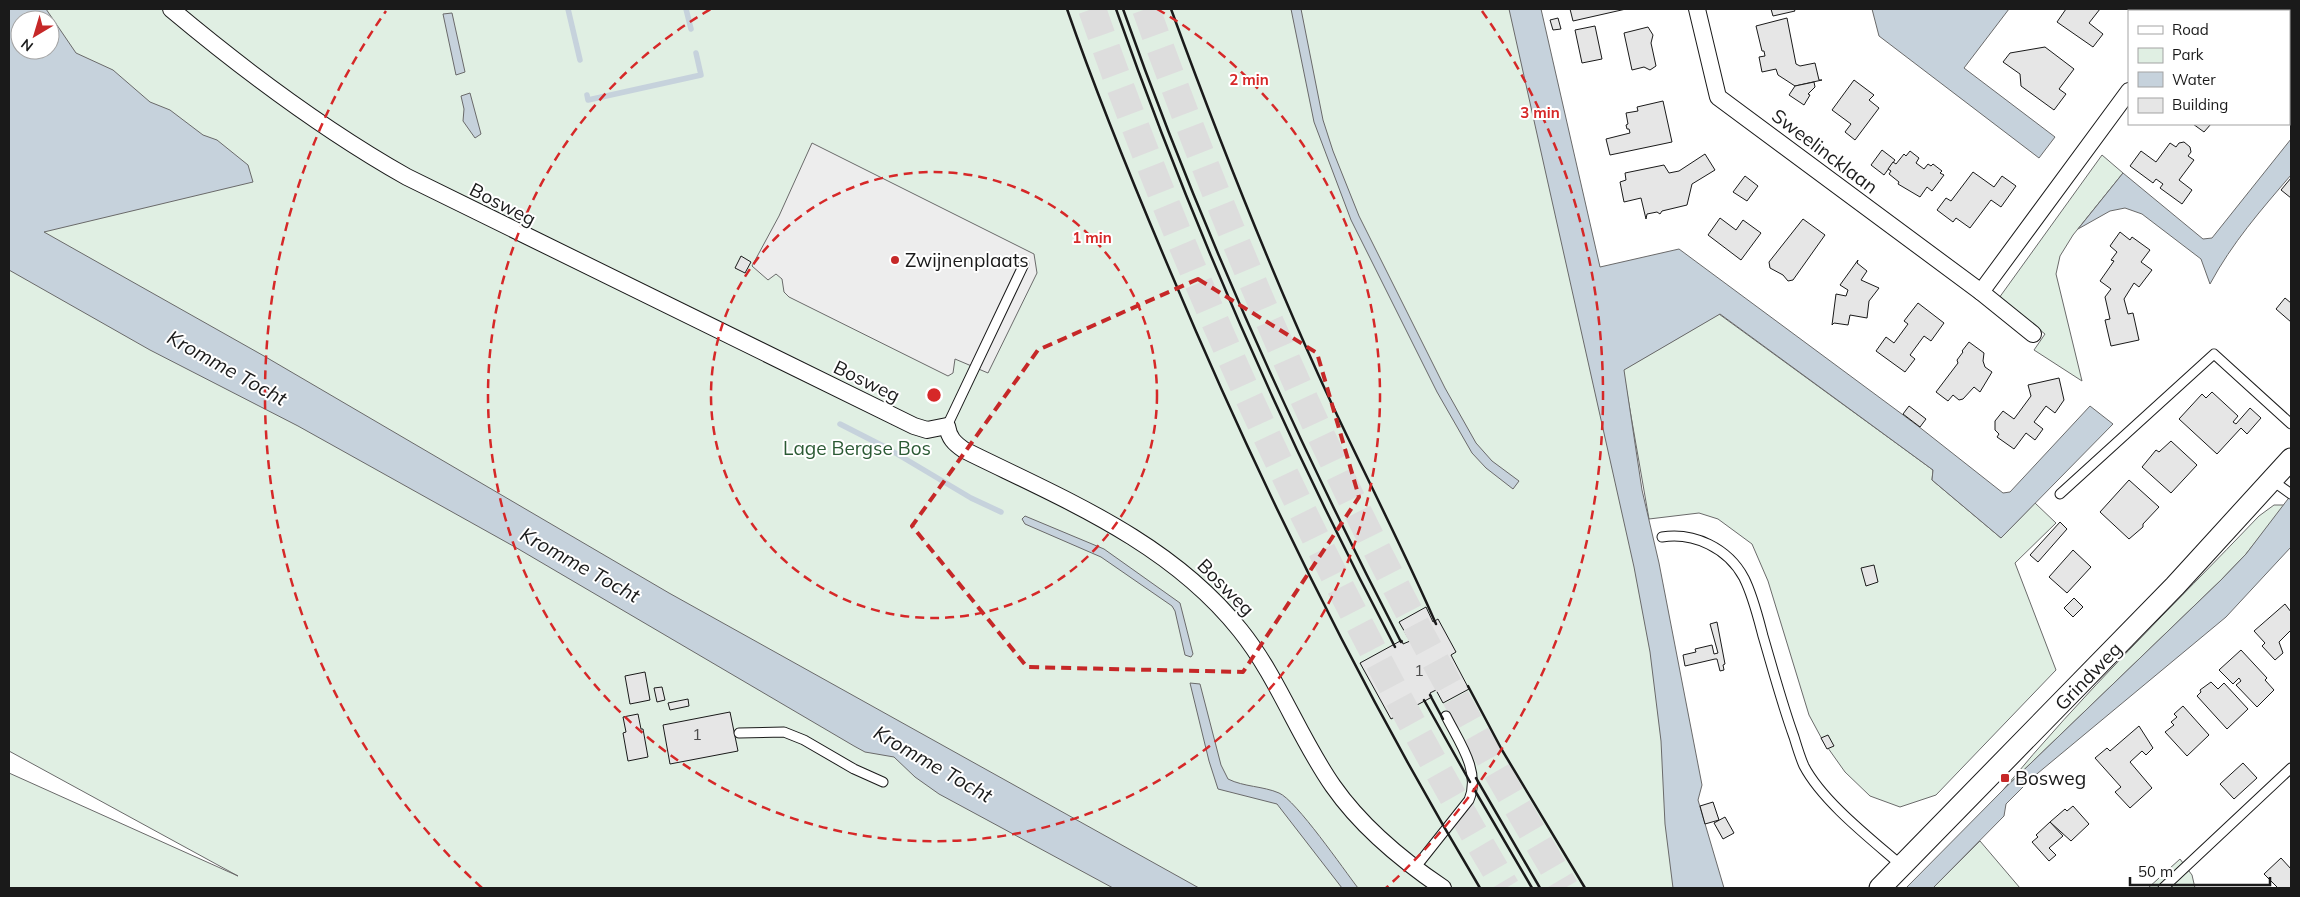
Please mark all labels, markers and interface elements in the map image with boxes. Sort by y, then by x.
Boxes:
north arrow [10,10,60,60]
legend [2128,10,2290,125]
text: Road [2172,20,2209,39]
text: N [17,35,37,56]
text: Park [2172,45,2204,64]
text: 2 min [1229,70,1269,89]
text: Water [2172,70,2216,89]
text: Building [2172,95,2228,114]
text: 3 min [1520,103,1560,122]
street label: Sweelincklaan [1767,103,1883,199]
street label: Bosweg [466,177,540,231]
text: 1 min [1072,228,1112,247]
place label: Zwijnenplaats [905,248,1029,272]
marker: Zwijnenplaats [889,254,901,266]
water label: Kromme Tocht [163,324,292,411]
street label: Bosweg [830,355,904,407]
centre of rings [925,386,943,404]
park label: Lage Bergse Bos [783,436,931,460]
water label: Kromme Tocht [516,521,645,608]
street label: Bosweg [1192,553,1260,621]
street label: Grindweg [2049,637,2127,715]
house number: 1 [1414,660,1424,680]
water label: Kromme Tocht [869,719,998,808]
house number: 1 [692,724,702,744]
place label: Bosweg [2015,766,2086,790]
marker: Bosweg [1999,772,2011,784]
scale bar [2130,854,2270,886]
text: 50 m [2138,862,2173,881]

